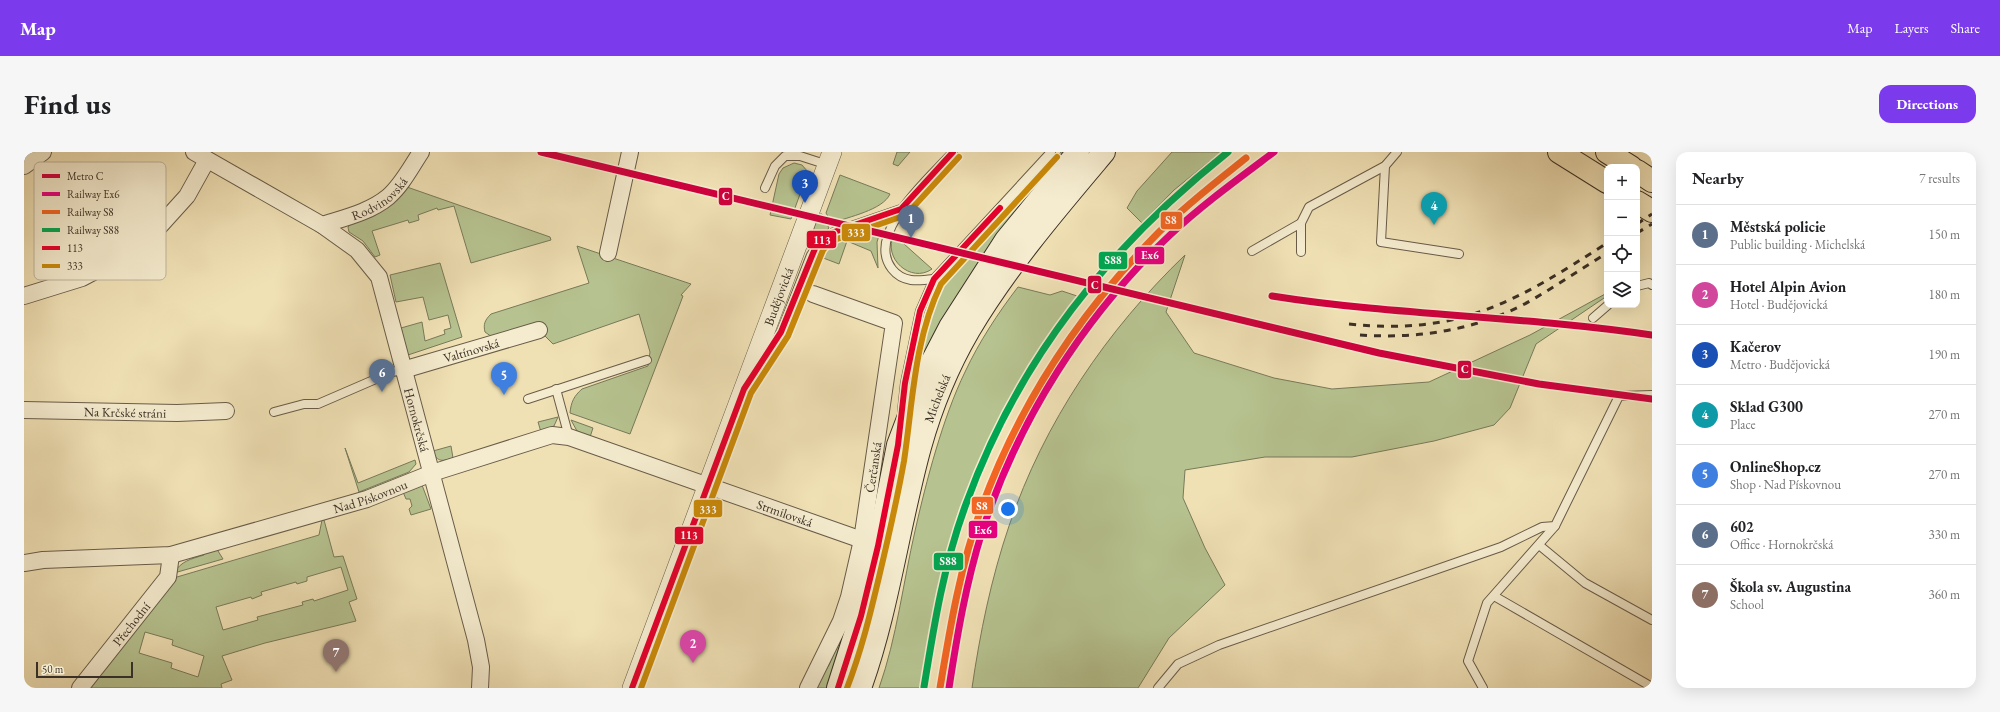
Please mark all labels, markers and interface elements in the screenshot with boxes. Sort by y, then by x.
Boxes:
text: Map [20,16,56,41]
text: Map [1847,19,1872,37]
text: Layers [1894,19,1929,37]
text: Share [1951,19,1980,37]
button: Directions [1879,85,1976,123]
text: Find us [24,86,111,122]
legend [34,162,166,280]
map controls [1604,164,1640,308]
button: + [1604,164,1640,200]
text: Nearby [1692,167,1744,189]
text: Metro C [67,169,104,183]
pin: 3 [792,170,818,203]
text: 7 results [1919,170,1960,187]
street label: Rodvinovská [349,173,412,224]
text: Railway Ex6 [67,187,120,201]
line badge: C [718,187,733,206]
text: C [722,189,730,203]
pin: 4 [1421,192,1447,225]
button: − [1604,200,1640,236]
text: Railway S8 [67,205,114,219]
pin: 1 [898,205,924,238]
line badge: S8 [1160,211,1183,230]
text: S8 [1165,213,1177,227]
text: Městská policie [1730,217,1826,236]
text: Railway S88 [67,223,119,237]
line badge: 333 [841,223,871,242]
text: 333 [847,225,865,239]
text: 1 [1702,226,1708,243]
text: 150 m [1929,226,1960,243]
line badge: 113 [806,230,837,249]
text: 113 [813,233,831,247]
button: locate [1604,236,1640,272]
text: Public building · Michelská [1730,236,1865,253]
text: 113 [67,241,83,255]
line badge: Ex6 [1134,246,1165,265]
text: Ex6 [1141,248,1159,262]
line badge: S88 [1098,251,1128,270]
text: S88 [1104,253,1122,267]
text: 333 [67,259,83,273]
street label: Budějovická [760,264,797,328]
button: layers [1604,272,1640,308]
line badge: C [1087,275,1102,294]
text: Hotel Alpin Avion [1730,277,1846,296]
text: C [1091,278,1099,292]
text: 2 [1702,286,1708,303]
text: 180 m [1929,286,1960,303]
text: Hotel · Budějovická [1730,296,1828,313]
street label: Valtínovská [441,334,502,367]
text: Kačerov [1730,337,1781,356]
text: 3 [1702,346,1708,363]
text: 190 m [1929,346,1960,363]
text: Metro · Budějovická [1730,356,1830,373]
pin: 6 [369,359,395,392]
line badge: C [1457,360,1472,379]
pin: 5 [491,362,517,395]
text: C [1461,362,1469,376]
street label: Michelská [920,371,955,425]
street label: Hornokrčská [400,386,434,455]
text: Sklad G300 [1730,397,1803,416]
street label: Na Krčské stráni [84,403,166,422]
text: 4 [1702,406,1708,423]
text: 270 m [1929,406,1960,423]
text: Place [1730,416,1756,433]
street label: Čerčanská [861,440,885,494]
text: OnlineShop.cz [1730,457,1821,476]
text: 5 [1702,466,1708,483]
text: 270 m [1929,466,1960,483]
street label: Nad Pískovnou [331,476,410,517]
text: Shop · Nad Pískovnou [1730,476,1841,493]
street label: Strmilovská [754,496,816,531]
line badge: S8 [971,496,994,515]
line badge: 333 [693,499,723,518]
text: S8 [976,499,988,513]
your location [998,499,1018,519]
text: 333 [699,502,717,516]
text: 602 [1730,517,1754,536]
line badge: Ex6 [968,520,998,539]
text: Ex6 [974,523,992,537]
line badge: 113 [674,526,704,545]
text: 6 [1702,526,1708,543]
text: 330 m [1929,526,1960,543]
text: 113 [680,528,698,542]
text: Office · Hornokrčská [1730,536,1834,553]
line badge: S88 [933,552,964,571]
text: S88 [939,554,957,568]
text: Škola sv. Augustina [1730,577,1851,596]
text: 7 [1702,586,1708,603]
text: 360 m [1929,586,1960,603]
text: School [1730,596,1764,613]
street label: Přechodní [109,598,155,650]
pin: 2 [680,630,706,663]
pin: 7 [323,639,349,672]
scale bar [36,660,133,679]
text: 50 m [42,662,63,676]

